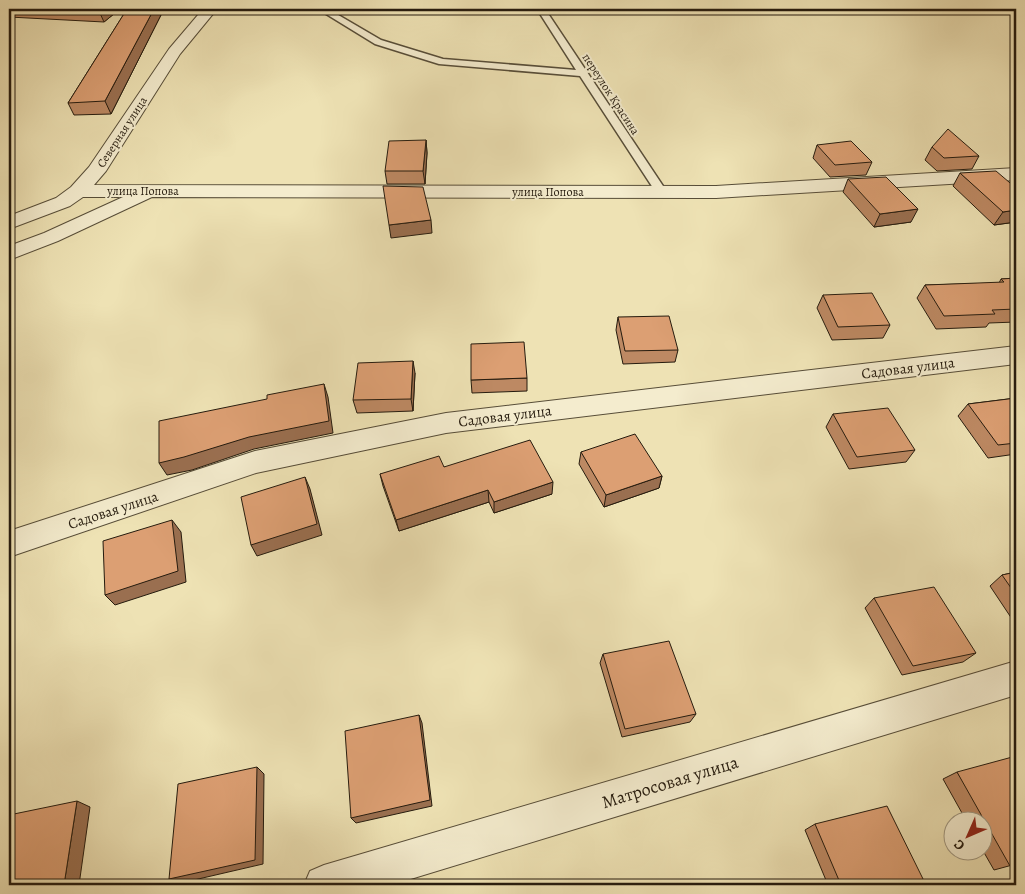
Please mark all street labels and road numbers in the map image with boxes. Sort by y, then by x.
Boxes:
street label: переулок Красина [579,50,644,138]
street label: Северная улица [93,93,151,171]
street label: улица Попова [106,183,179,199]
street label: улица Попова [511,184,584,200]
street label: Садовая улица [860,352,956,384]
street label: Садовая улица [457,400,553,432]
street label: Садовая улица [65,486,161,534]
street label: Матросовая улица [599,750,742,814]

